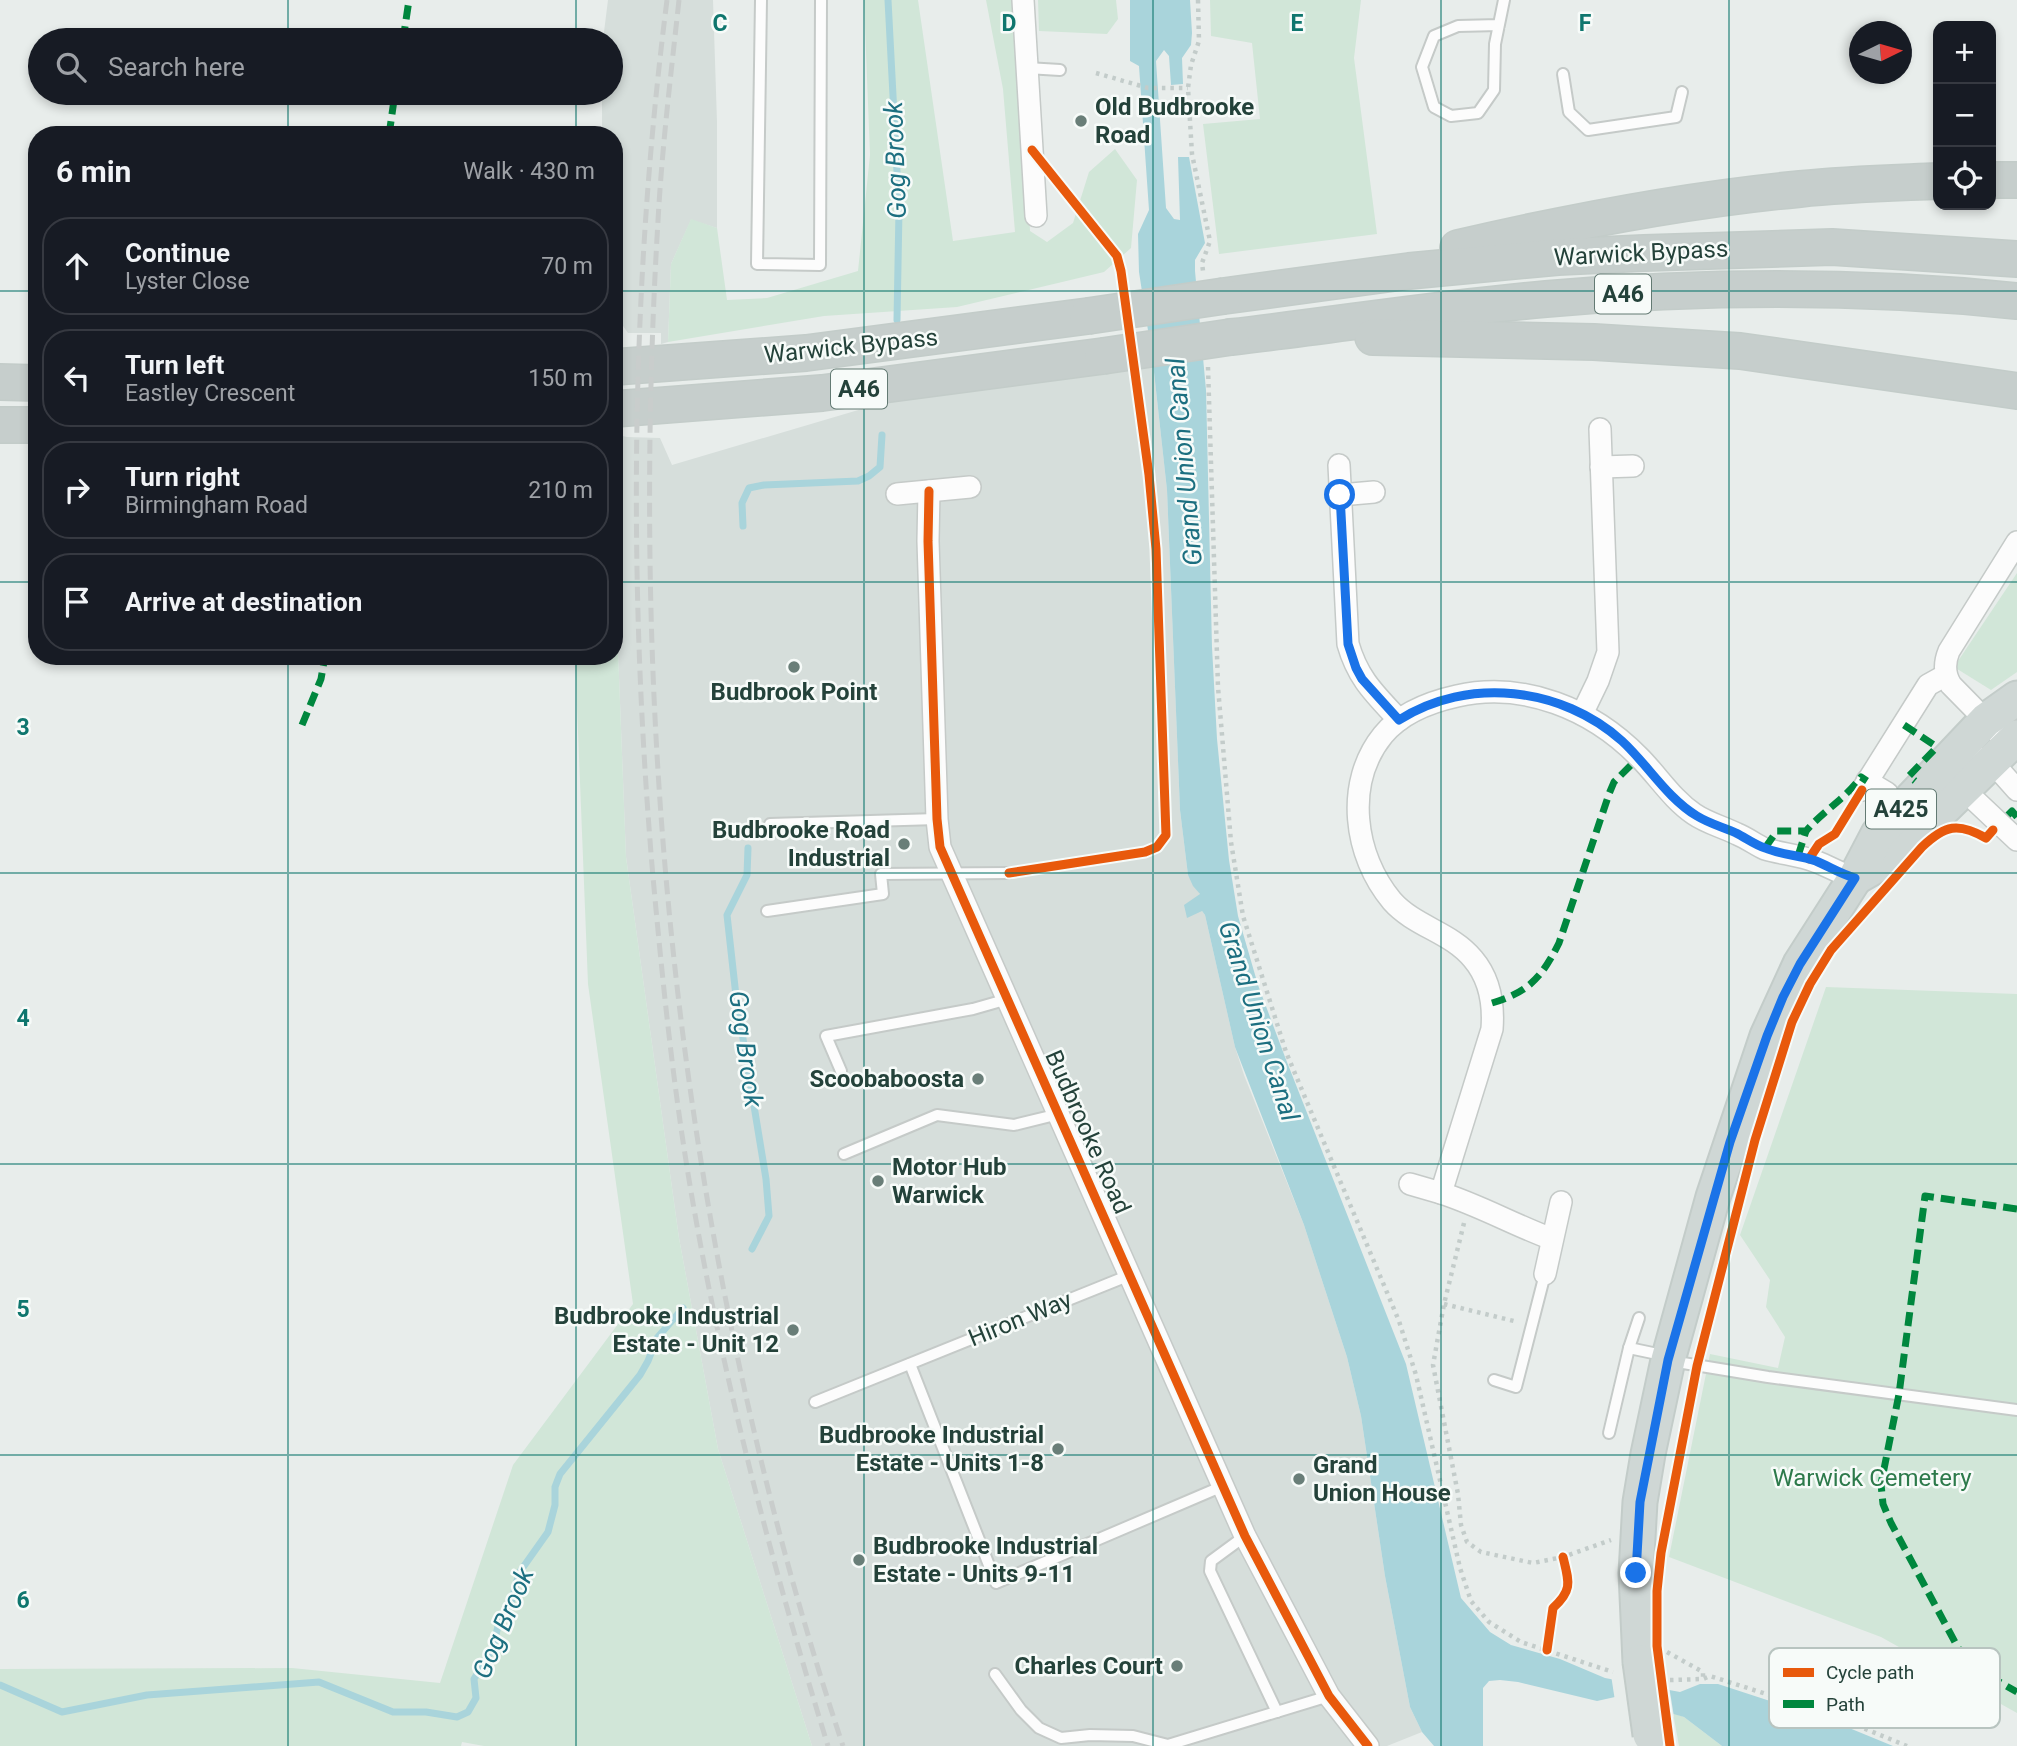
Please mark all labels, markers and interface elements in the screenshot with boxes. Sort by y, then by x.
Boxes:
text: C [712,10,728,37]
text: D [1002,10,1016,37]
text: E [1291,10,1304,37]
text: F [1579,10,1592,37]
north arrow [1849,21,1912,84]
map controls [1933,21,1996,210]
button: + [1933,21,1996,84]
search box [28,28,623,105]
icon: search [52,48,90,86]
text: Search here [108,52,245,82]
button: − [1933,84,1996,147]
place label: Old Budbrooke Road [1095,93,1254,149]
water label: Gog Brook [878,99,912,219]
marker: Old Budbrooke Road [1073,113,1089,129]
button: locate [1933,147,1996,210]
text: 6 min [56,154,131,189]
text: Walk · 430 m [463,158,595,185]
street label: Warwick Bypass [1553,234,1729,272]
text: Continue [125,238,230,268]
icon: ahead [58,247,96,285]
text: 70 m [541,253,593,280]
text: Lyster Close [125,268,250,295]
road number: A46 [1595,274,1651,314]
street label: Warwick Bypass [763,323,939,369]
text: Turn left [125,350,224,380]
water label: Grand Union Canal [1160,356,1208,567]
icon: left [58,359,96,397]
text: 150 m [528,365,593,392]
road number: A46 [831,370,887,408]
text: Eastley Crescent [125,380,295,407]
text: Turn right [125,462,240,492]
icon: right [58,471,96,509]
text: 210 m [528,477,593,504]
route start [1324,479,1355,510]
text: Birmingham Road [125,492,308,519]
icon: arrive [58,583,96,621]
text: Arrive at destination [125,587,362,617]
marker: Budbrook Point [786,659,802,675]
place label: Budbrook Point [711,678,877,706]
text: 3 [16,714,30,741]
road number: A425 [1866,790,1936,828]
place label: Budbrooke Road Industrial [712,816,890,872]
marker: Budbrooke Road Industrial [896,836,912,852]
water label: Grand Union Canal [1213,917,1306,1126]
water label: Gog Brook [723,989,769,1111]
text: 4 [16,1005,30,1032]
street label: Budbrooke Road [1039,1046,1137,1218]
place label: Scoobaboosta [809,1065,964,1093]
marker: Scoobaboosta [970,1071,986,1087]
place label: Motor Hub Warwick [892,1153,1007,1209]
marker: Motor Hub Warwick [870,1173,886,1189]
street label: Hiron Way [964,1285,1076,1352]
text: 5 [16,1296,30,1323]
place label: Budbrooke Industrial Estate - Unit 12 [554,1302,779,1358]
marker: Budbrooke Industrial Estate - Unit 12 [785,1322,801,1338]
place label: Budbrooke Industrial Estate - Units 1-8 [819,1421,1044,1477]
marker: Budbrooke Industrial Estate - Units 1-8 [1050,1441,1066,1457]
place label: Grand Union House [1313,1451,1451,1507]
park label: Warwick Cemetery [1772,1464,1972,1492]
marker: Grand Union House [1291,1471,1307,1487]
place label: Budbrooke Industrial Estate - Units 9-11 [873,1532,1098,1588]
marker: Budbrooke Industrial Estate - Units 9-11 [851,1552,867,1568]
route end [1620,1557,1651,1588]
water label: Gog Brook [466,1562,540,1683]
text: 6 [16,1587,30,1614]
legend [1769,1648,2000,1728]
place label: Charles Court [1014,1652,1163,1680]
marker: Charles Court [1169,1658,1185,1674]
text: Cycle path [1826,1661,1914,1684]
text: Path [1826,1693,1865,1716]

